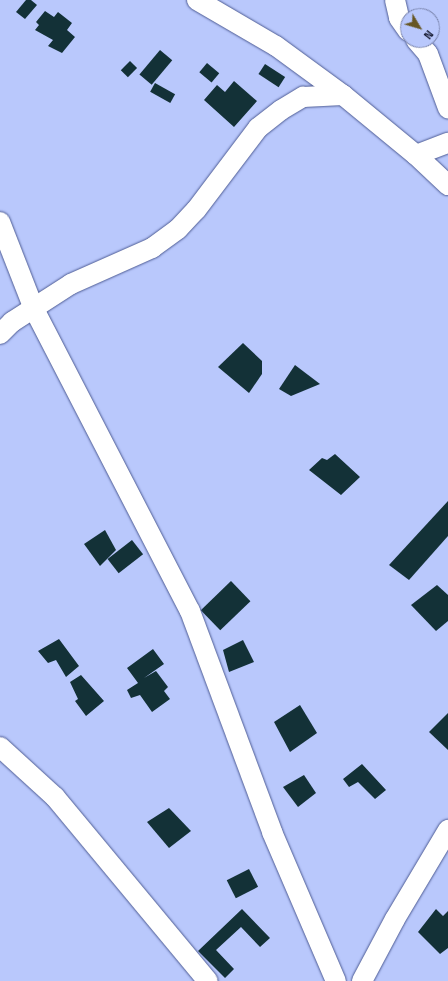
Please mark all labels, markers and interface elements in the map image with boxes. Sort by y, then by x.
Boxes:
north arrow [400,8,440,48]
text: N [420,27,437,43]

